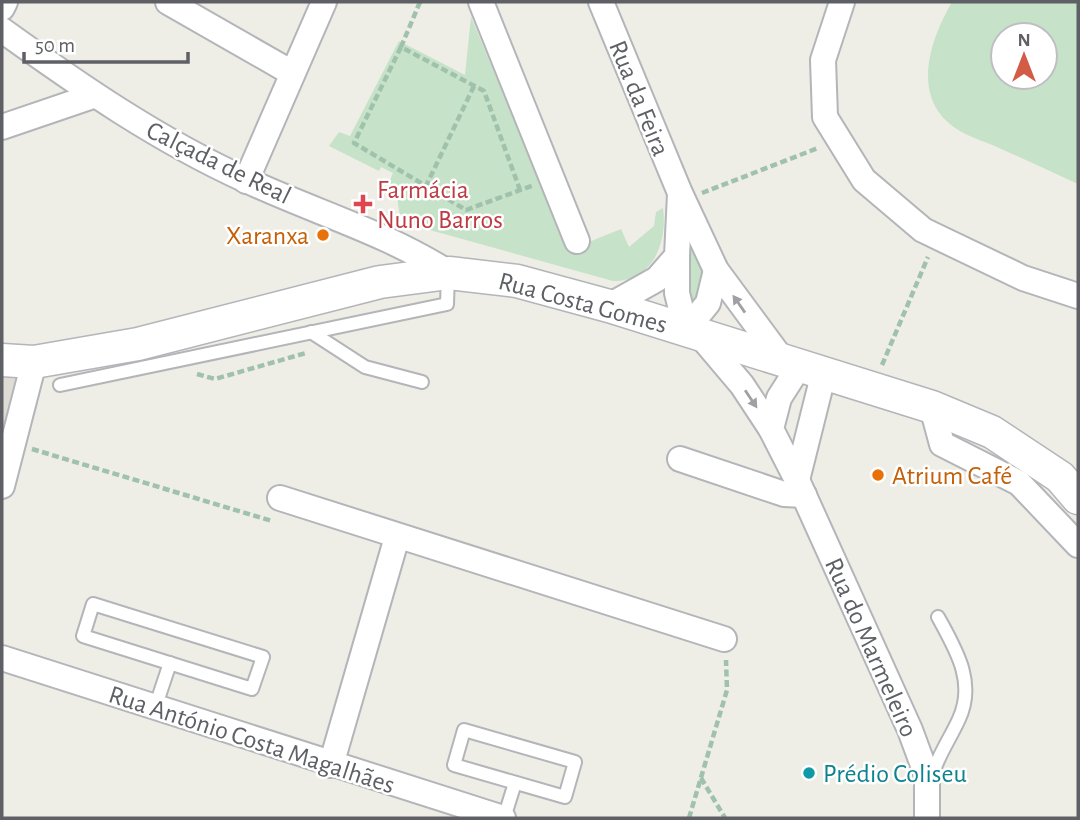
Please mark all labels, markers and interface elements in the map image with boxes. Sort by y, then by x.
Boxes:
scale bar [24,21,189,65]
north arrow [989,21,1059,91]
text: N [1017,31,1031,50]
text: 50 m [35,35,75,56]
street label: Rua da Feira [604,37,674,160]
street label: Calçada de Real [142,117,295,209]
place label: Farmácia Nuno Barros [377,177,503,233]
marker: Farmácia Nuno Barros [355,196,371,212]
place label: Xaranxa [226,223,309,249]
marker: Xaranxa [315,227,331,243]
street label: Rua Costa Gomes [496,268,670,338]
one-way arrow [732,295,746,313]
one-way arrow [744,390,758,408]
place label: Atrium Café [892,463,1012,489]
marker: Atrium Café [870,467,886,483]
street label: Rua do Marmeleiro [820,554,922,741]
street label: Rua António Costa Magalhães [105,681,398,799]
place label: Prédio Coliseu [823,761,967,787]
marker: Prédio Coliseu [801,765,817,781]

